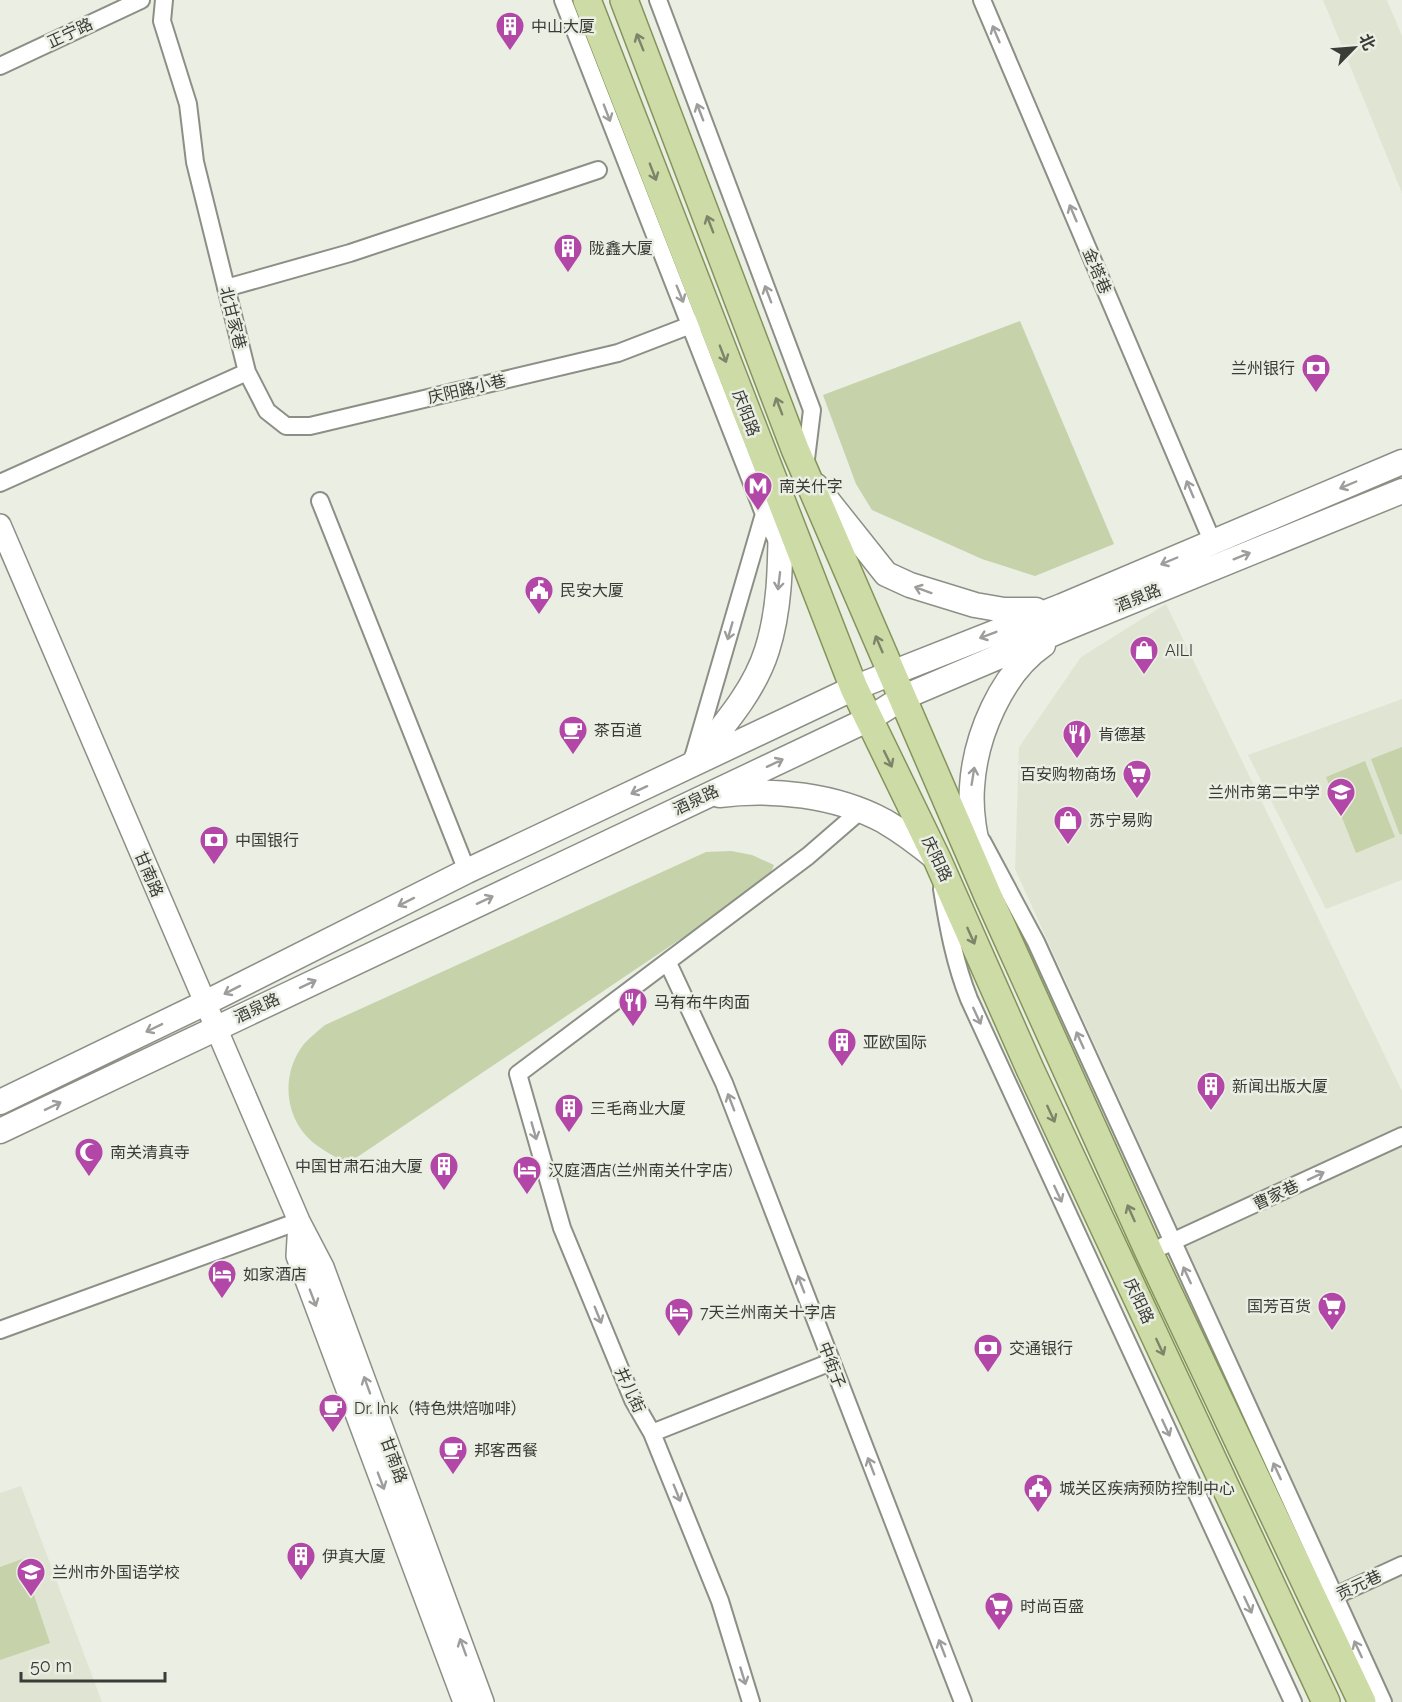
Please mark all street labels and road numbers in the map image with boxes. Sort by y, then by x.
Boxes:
street label: 正宁路 [44,14,96,52]
street label: 金塔巷 [1079,245,1115,297]
street label: 北甘家巷 [216,285,250,351]
street label: 庆阳路小巷 [426,371,508,407]
street label: 庆阳路 [729,387,763,439]
street label: 酒泉路 [1112,580,1164,616]
street label: 酒泉路 [670,781,722,819]
street label: 庆阳路 [918,833,956,885]
street label: 甘南路 [131,848,167,900]
street label: 酒泉路 [231,989,283,1027]
street label: 曹家巷 [1250,1176,1302,1214]
street label: 庆阳路 [1120,1275,1158,1327]
street label: 中街子 [815,1339,849,1391]
street label: 井儿街 [611,1364,649,1416]
street label: 甘南路 [377,1434,411,1486]
street label: 贡元巷 [1333,1566,1385,1604]

